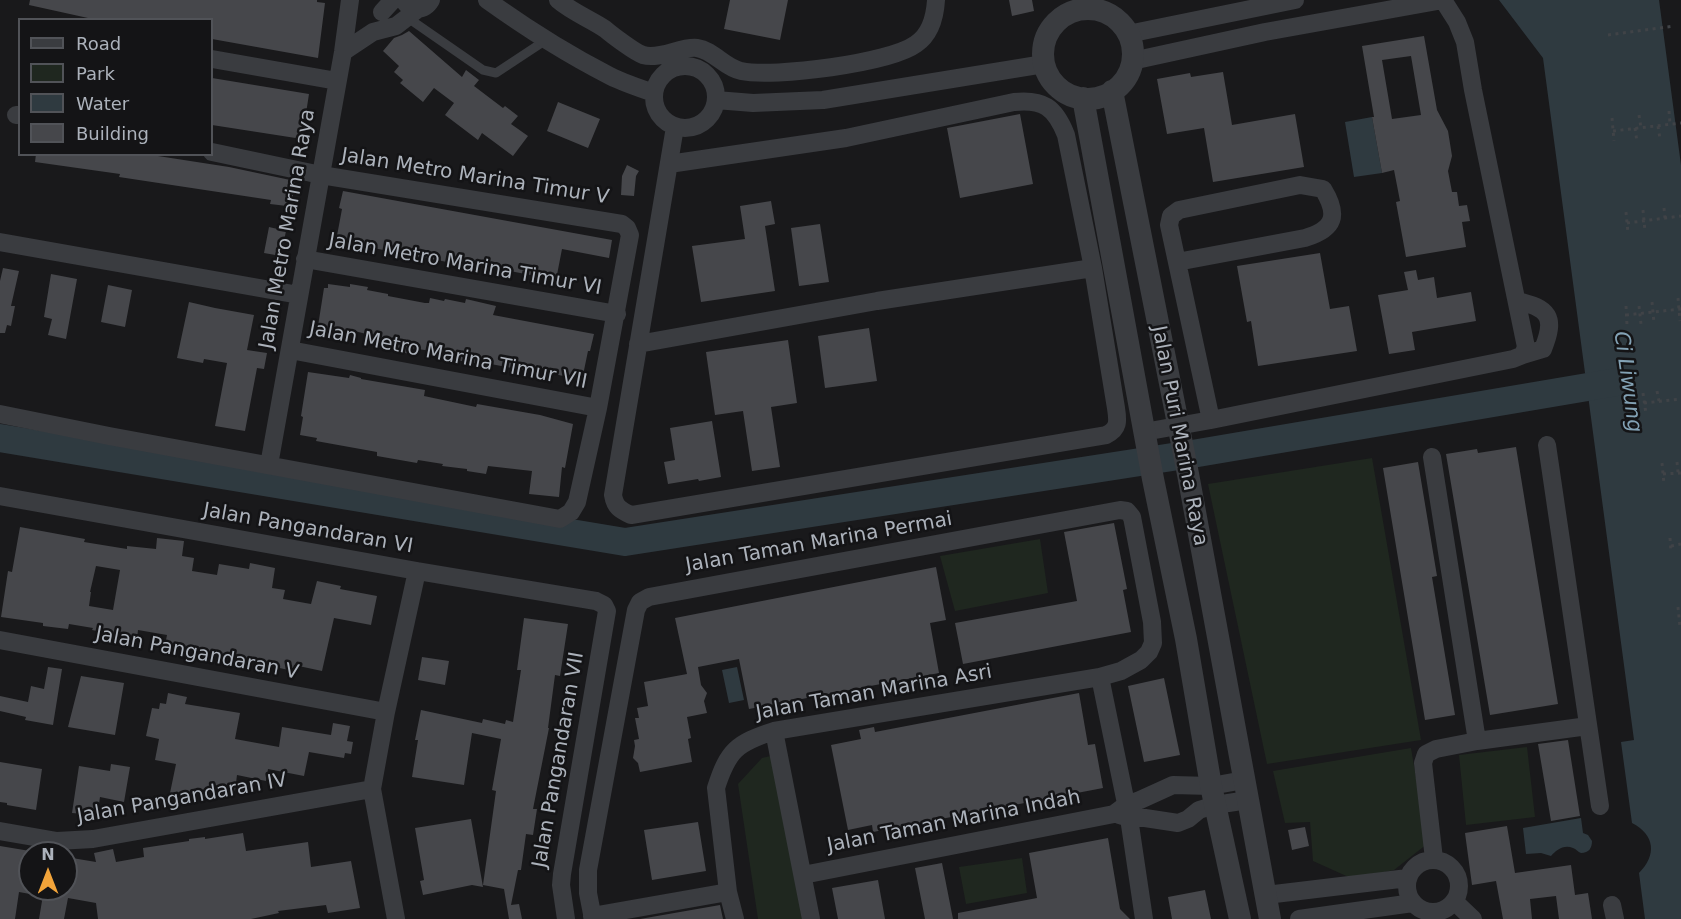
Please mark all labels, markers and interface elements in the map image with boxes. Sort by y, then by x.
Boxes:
legend [18,18,213,156]
text: Road [76,33,121,54]
text: Park [76,63,115,84]
text: Water [76,93,129,114]
street label: Jalan Metro Marina Raya [255,107,321,351]
text: Building [76,123,149,144]
street label: Jalan Metro Marina Timur V [339,144,611,210]
street label: Jalan Metro Marina Timur VI [327,229,603,301]
street label: Jalan Metro Marina Timur VII [307,317,589,395]
street label: Jalan Puri Marina Raya [1146,324,1212,548]
water label: Ci Liwung [1607,330,1647,434]
street label: Jalan Pangandaran VI [201,499,415,559]
street label: Jalan Taman Marina Permai [684,508,954,578]
street label: Jalan Pangandaran V [93,622,301,686]
street label: Jalan Pangandaran VII [528,650,590,870]
street label: Jalan Taman Marina Asri [754,660,994,726]
street label: Jalan Pangandaran IV [75,769,289,829]
street label: Jalan Taman Marina Indah [825,786,1083,858]
north arrow [18,841,78,901]
text: N [41,845,55,864]

